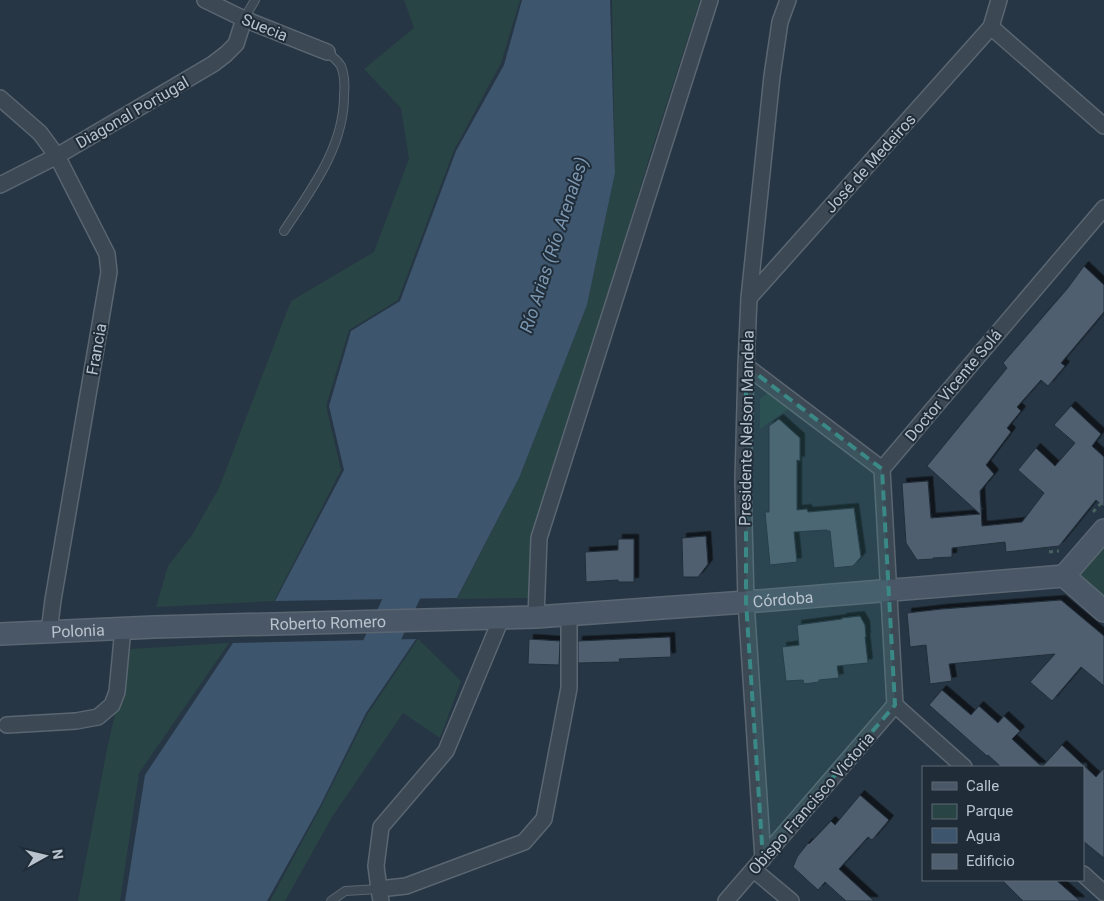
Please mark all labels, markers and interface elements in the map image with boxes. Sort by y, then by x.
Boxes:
street label: Suecia [239,10,291,45]
street label: Diagonal Portugal [72,72,192,152]
street label: José de Medeiros [821,110,920,217]
water label: Río Arias (Río Arenales) [515,154,593,336]
street label: Francia [83,322,110,376]
street label: Doctor Vicente Solá [901,325,1006,445]
street label: Presidente Nelson Mandela [735,330,758,526]
street label: Córdoba [752,588,814,611]
street label: Roberto Romero [269,612,386,634]
street label: Polonia [51,620,105,642]
street label: Obispo Francisco Victoria [744,728,878,878]
legend [922,766,1084,881]
text: Calle [966,777,999,795]
text: Parque [966,802,1013,820]
text: Agua [966,827,1001,845]
north arrow [20,831,70,881]
text: N [49,848,66,860]
text: Edificio [966,852,1015,870]

